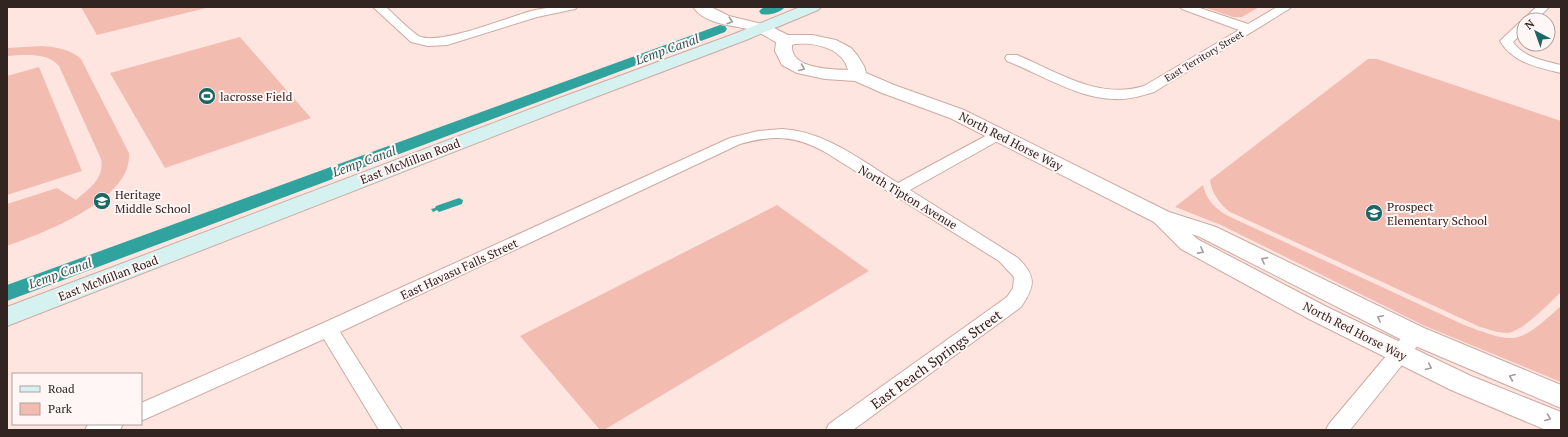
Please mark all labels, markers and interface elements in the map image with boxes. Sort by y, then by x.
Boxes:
north arrow [1516,12,1556,52]
one-way arrow [727,16,734,25]
text: N [1522,16,1538,32]
street label: East Territory Street [1162,27,1246,85]
water label: Lemp Canal [632,29,702,69]
one-way arrow [799,63,806,71]
sports icon: lacrosse Field [197,86,217,106]
place label: lacrosse Field [220,89,293,104]
street label: North Red Horse Way [957,108,1066,174]
street label: East McMillan Road [358,135,462,187]
water label: Lemp Canal [329,141,399,181]
street label: North Tipton Avenue [856,162,960,232]
place label: Heritage Middle School [115,187,191,216]
school or university icon: Heritage Middle School [92,191,112,211]
place label: Prospect Elementary School [1387,199,1488,228]
school or university icon: Prospect Elementary School [1364,203,1384,223]
street label: East Havasu Falls Street [398,235,520,303]
one-way arrow [1197,246,1204,253]
street label: East McMillan Road [56,252,160,304]
water label: Lemp Canal [25,253,95,293]
one-way arrow [1261,257,1268,265]
street label: North Red Horse Way [1301,298,1410,364]
street label: East Peach Springs Street [867,305,1006,413]
one-way arrow [1377,315,1385,323]
one-way arrow [1424,362,1432,370]
legend [12,373,142,425]
one-way arrow [1508,374,1516,382]
text: Road [48,381,75,396]
text: Park [48,401,73,416]
one-way arrow [1545,414,1552,422]

